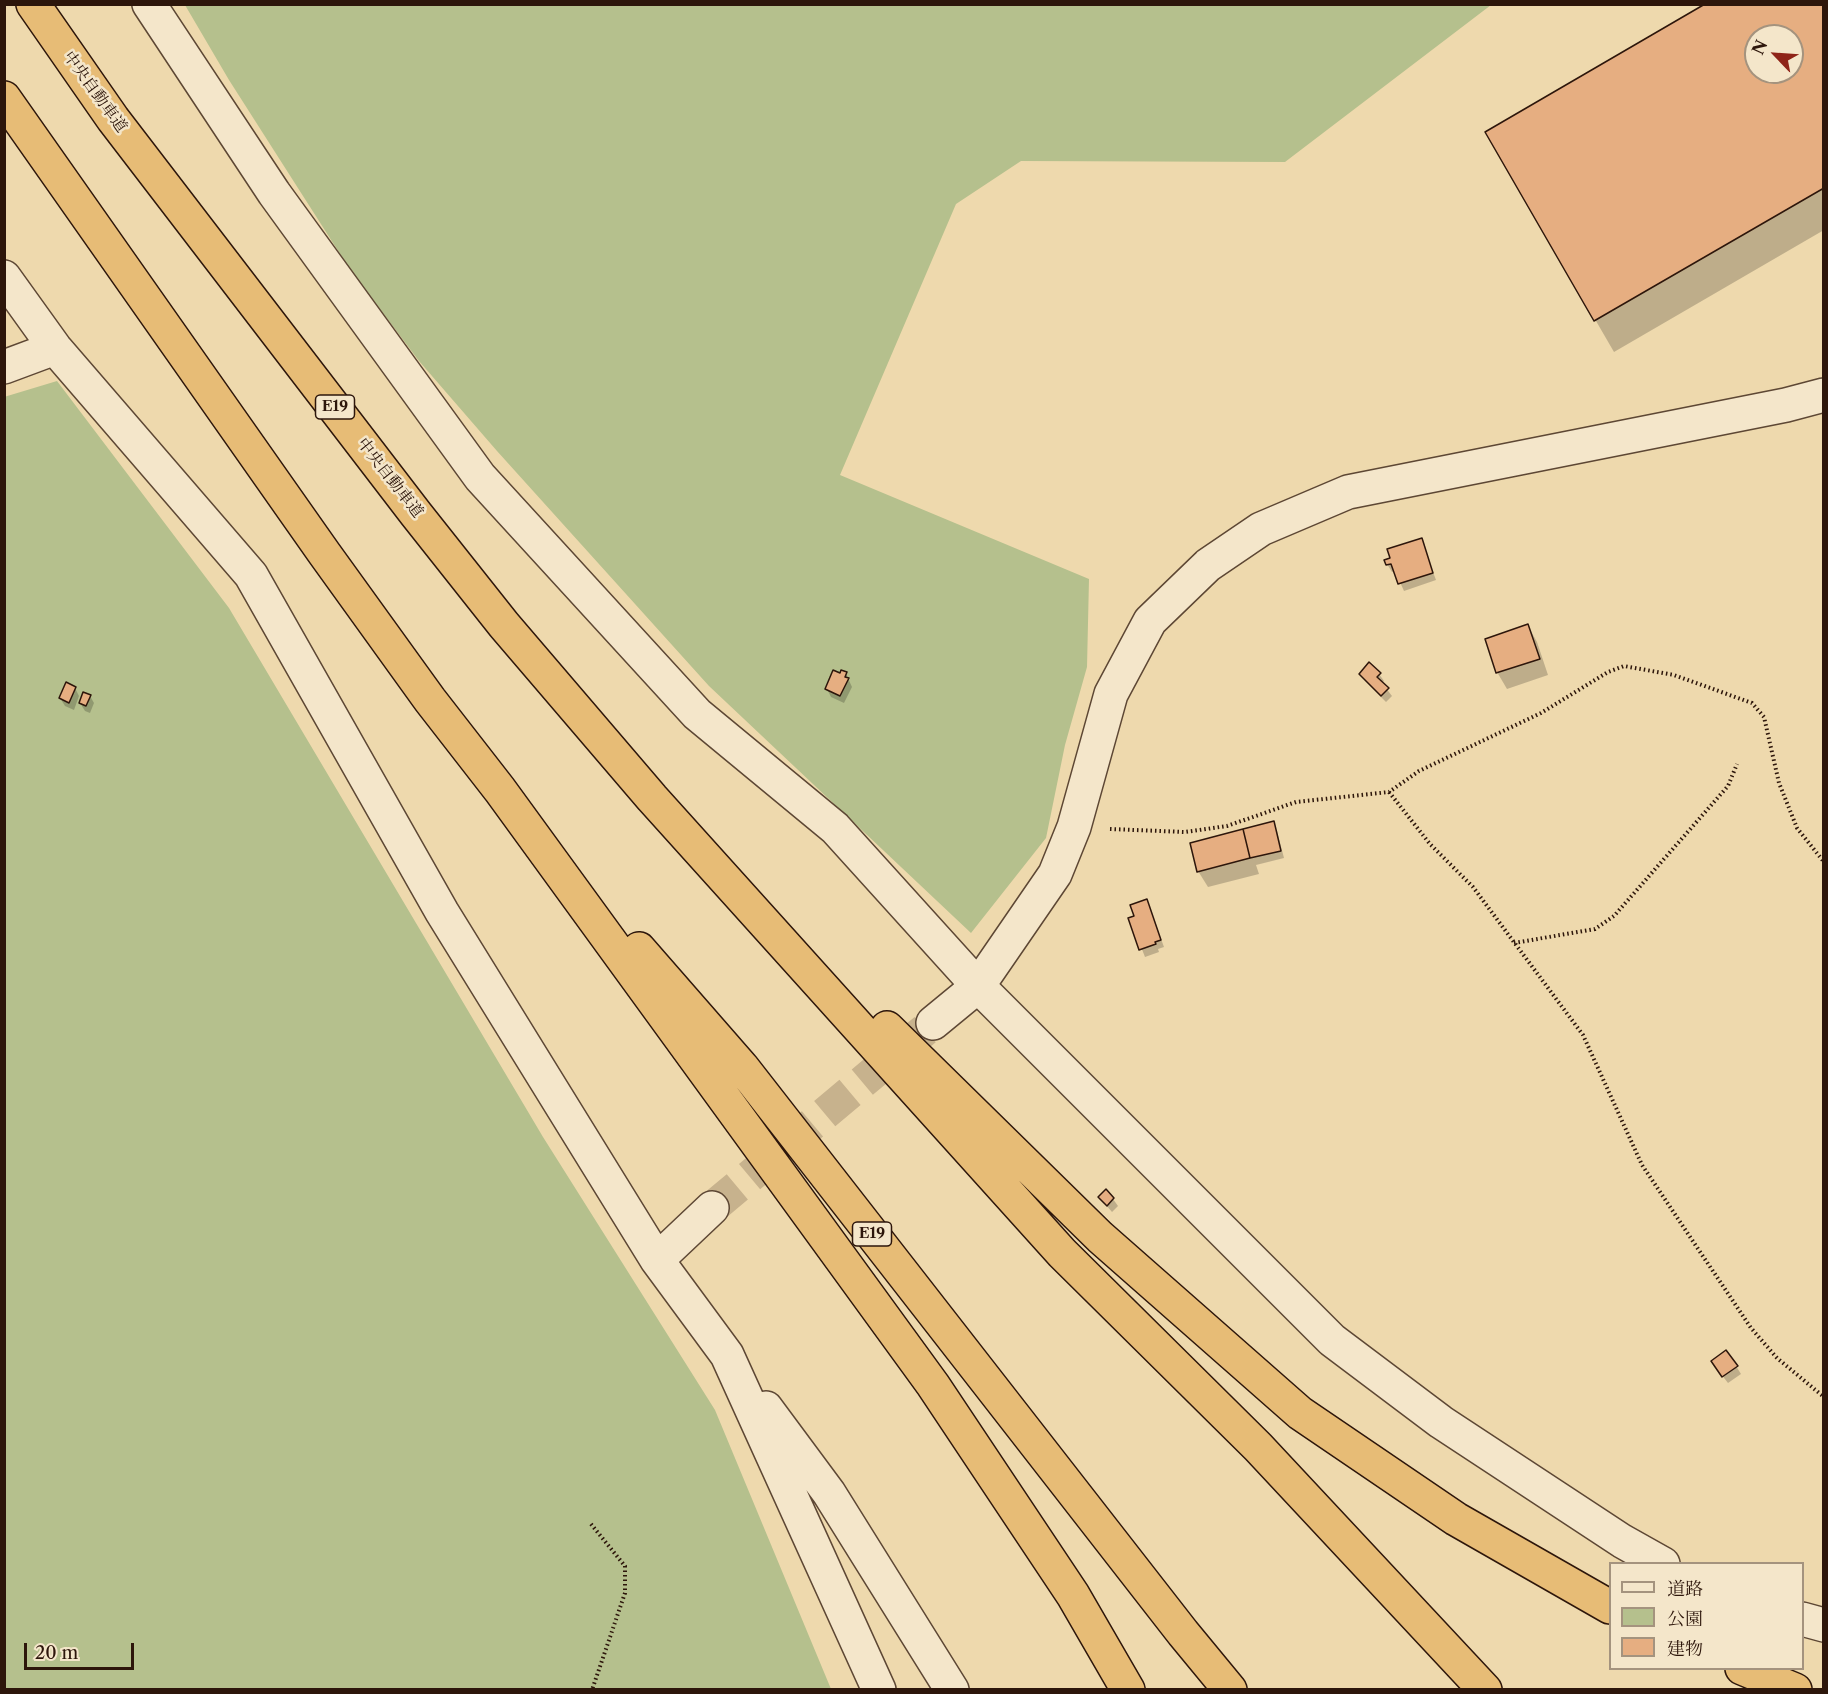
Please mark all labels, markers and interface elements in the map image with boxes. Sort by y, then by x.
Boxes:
north arrow [1744,24,1804,84]
text: N [1747,37,1772,58]
street label: 中央自動車道 [59,48,131,136]
road number: E19 [316,395,354,419]
street label: 中央自動車道 [353,434,427,522]
road number: E19 [852,1222,892,1246]
legend [1609,1562,1804,1670]
text: 道路 [1667,1578,1703,1600]
text: 公園 [1667,1608,1703,1630]
scale bar [27,1631,136,1669]
text: 建物 [1667,1638,1703,1660]
text: 20 m [35,1642,78,1664]

